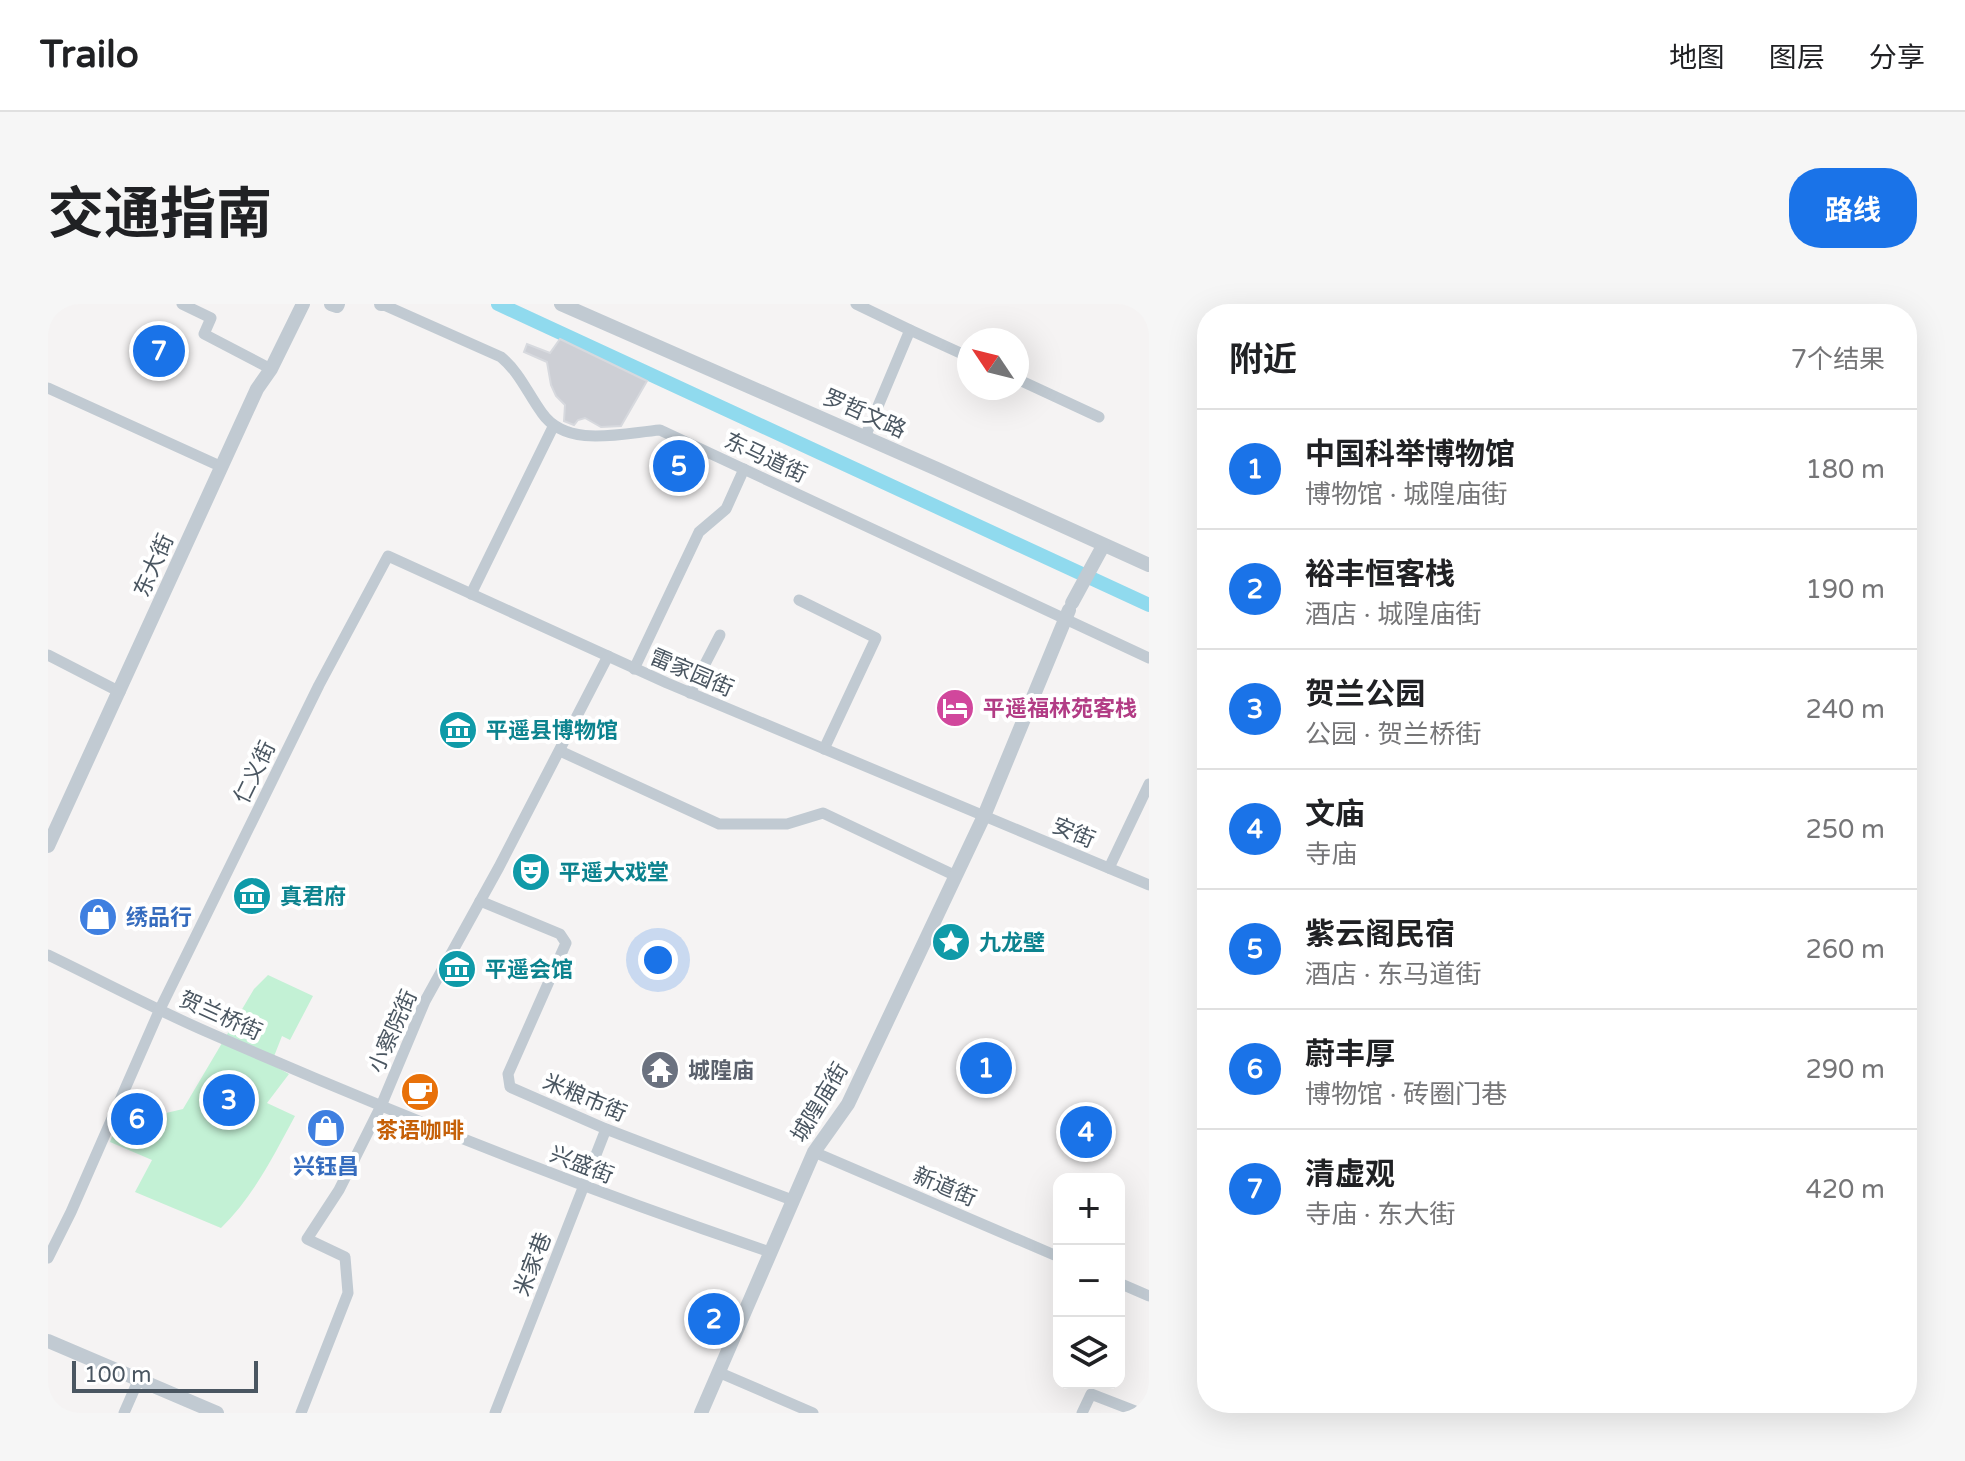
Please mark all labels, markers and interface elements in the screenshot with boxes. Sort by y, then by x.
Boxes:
text: Trailo [40,32,139,78]
text: 地图 [1669,41,1725,75]
text: 图层 [1769,41,1825,75]
text: 分享 [1869,41,1925,75]
button: 路线 [1789,168,1917,248]
text: 交通指南 [48,182,272,249]
pin: 7 [133,321,185,381]
north arrow [957,328,1029,400]
text: 附近 [1229,340,1297,381]
text: 7个结果 [1791,344,1885,375]
street label: 罗哲文路 [819,384,910,444]
street label: 东马道街 [720,428,811,488]
pin: 5 [653,436,705,496]
text: 中国科举博物馆 [1305,436,1515,473]
text: 1 [1247,454,1263,485]
text: 180 m [1805,454,1885,485]
text: 博物馆 · 城隍庙街 [1305,479,1507,510]
street label: 东大街 [129,530,179,601]
text: 裕丰恒客栈 [1305,556,1455,593]
text: 2 [1247,574,1263,605]
text: 190 m [1805,574,1885,605]
text: 酒店 · 城隍庙街 [1305,599,1481,630]
street label: 雷家园街 [646,644,737,702]
text: 贺兰公园 [1305,676,1425,713]
hotel icon: 平遥福林苑客栈 [934,687,976,729]
text: 3 [1247,694,1263,725]
text: 240 m [1805,694,1885,725]
place label: 平遥福林苑客栈 [983,696,1137,722]
museum icon: 平遥县博物馆 [437,709,479,751]
place label: 平遥县博物馆 [486,718,618,744]
text: 公园 · 贺兰桥街 [1305,719,1481,750]
street label: 仁义街 [229,737,281,808]
text: 文庙 [1305,796,1365,833]
street label: 安街 [1048,812,1099,853]
text: 4 [1247,814,1263,845]
text: 250 m [1805,814,1885,845]
text: 寺庙 [1305,839,1357,870]
theatre icon: 平遥大戏堂 [510,851,552,893]
place label: 平遥大戏堂 [559,860,669,886]
museum icon: 真君府 [231,875,273,917]
place label: 真君府 [280,884,346,910]
shop icon: 绣品行 [77,896,119,938]
place label: 绣品行 [126,905,192,931]
text: 紫云阁民宿 [1305,916,1455,953]
place icon: 九龙壁 [930,921,972,963]
place label: 九龙壁 [979,930,1045,956]
text: 5 [1247,934,1263,965]
text: 260 m [1805,934,1885,965]
your location [638,940,678,980]
museum icon: 平遥会馆 [436,948,478,990]
place label: 平遥会馆 [485,957,573,983]
text: 酒店 · 东马道街 [1305,959,1481,990]
street label: 贺兰桥街 [175,986,266,1046]
street label: 小察院街 [363,986,423,1077]
text: 蔚丰厚 [1305,1036,1395,1073]
pin: 1 [960,1038,1012,1098]
temple icon: 城隍庙 [639,1049,681,1091]
text: 6 [1247,1054,1263,1085]
text: 290 m [1805,1054,1885,1085]
place label: 城隍庙 [688,1058,754,1084]
street label: 城隍庙街 [786,1058,854,1147]
street label: 米粮市街 [539,1069,630,1127]
pin: 3 [203,1070,255,1130]
cafe icon: 茶语咖啡 [399,1071,441,1113]
text: 博物馆 · 砖圈门巷 [1305,1079,1507,1110]
pin: 6 [111,1089,163,1149]
pin: 4 [1060,1102,1112,1162]
shop icon: 兴钰昌 [305,1107,347,1149]
place label: 茶语咖啡 [376,1118,464,1144]
street label: 兴盛街 [546,1141,617,1189]
place label: 兴钰昌 [293,1154,359,1180]
text: 清虚观 [1305,1156,1395,1193]
street label: 新道街 [909,1162,980,1212]
map controls [1053,1173,1125,1389]
button: + [1053,1173,1125,1245]
text: 7 [1247,1174,1263,1205]
text: 420 m [1805,1174,1885,1205]
text: 寺庙 · 东大街 [1305,1199,1455,1230]
street label: 米家巷 [509,1229,557,1300]
button: − [1053,1245,1125,1317]
pin: 2 [688,1289,740,1349]
button: layers [1053,1317,1125,1389]
scale bar [72,1357,258,1393]
text: 100 m [84,1362,151,1388]

